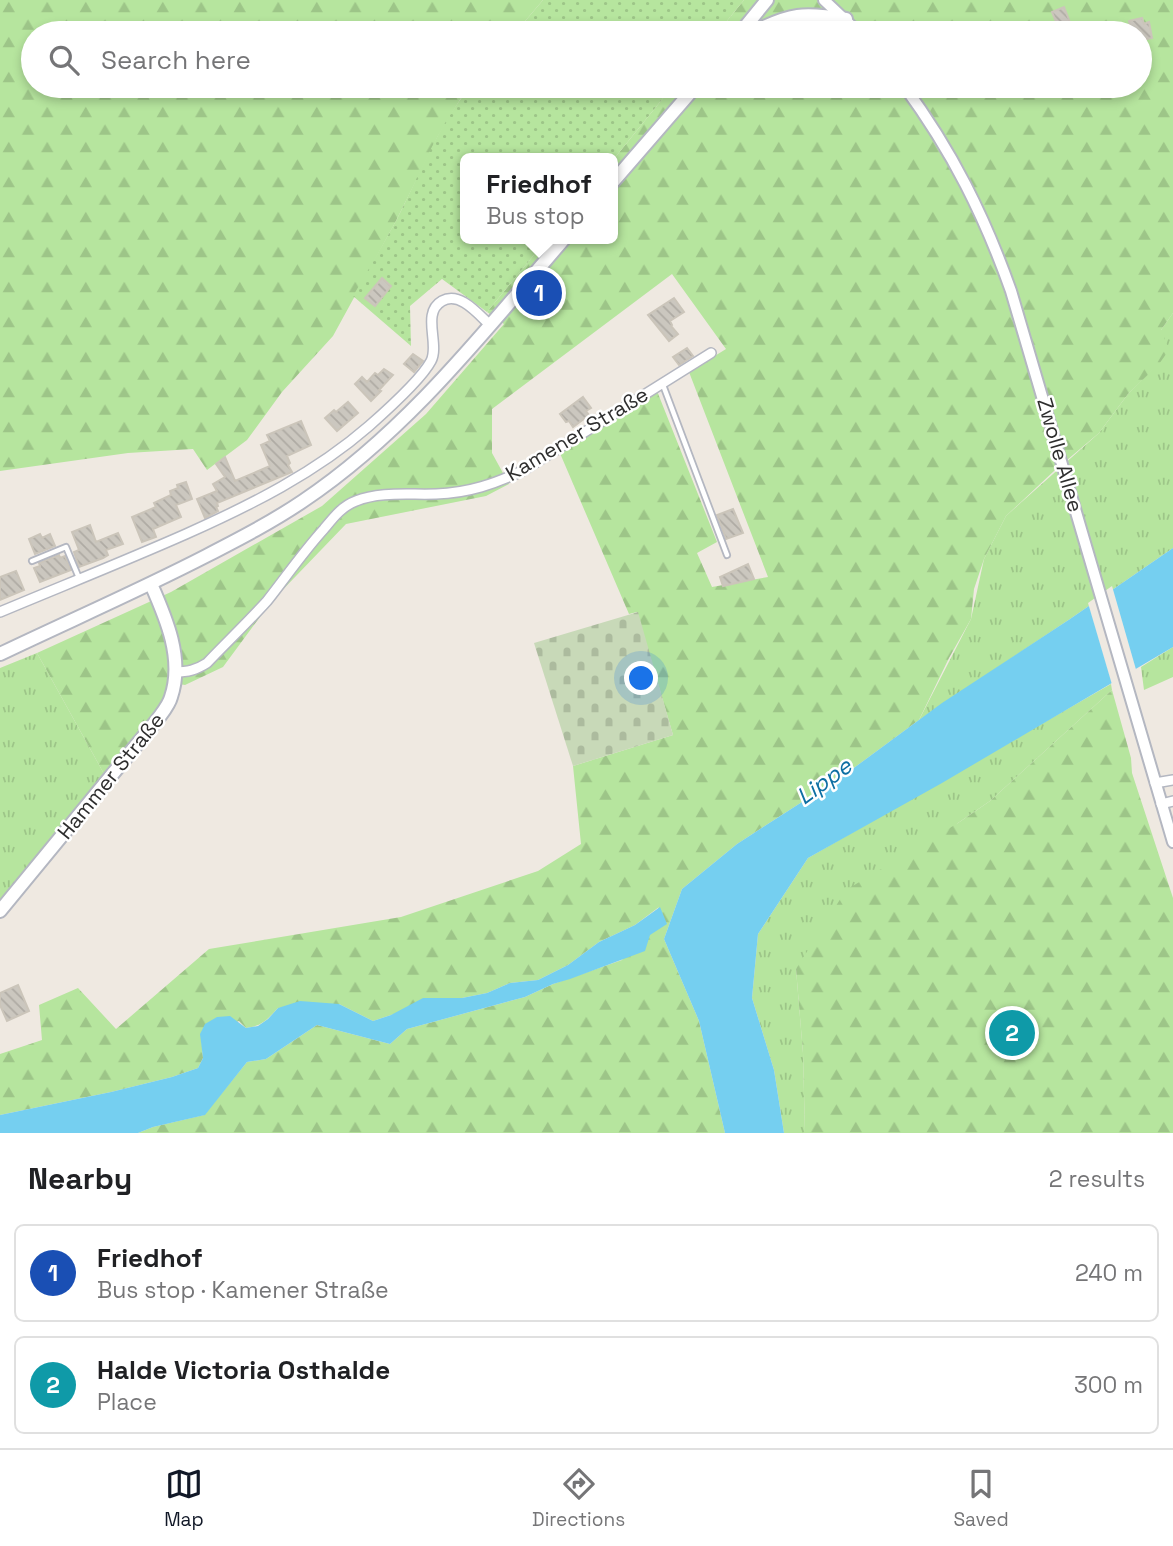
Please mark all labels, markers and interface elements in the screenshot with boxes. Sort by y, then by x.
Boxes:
search box [21,21,1152,98]
icon: search [45,41,83,79]
text: Search here [101,43,251,77]
popup [460,153,618,244]
text: Friedhof [486,167,592,201]
text: Bus stop [486,201,585,231]
pin: 1 [516,267,562,319]
street label: Kamener Straße [500,380,653,487]
street label: Zwolle Allee [1031,395,1090,515]
your location [624,661,658,695]
street label: Hammer Straße [51,707,170,845]
water label: Lippe [790,750,859,811]
pin: 2 [989,1007,1035,1059]
text: Nearby [28,1159,132,1198]
text: 2 results [1049,1164,1145,1194]
text: Friedhof [97,1241,203,1275]
text: 1 [48,1258,58,1288]
text: 240 m [1075,1258,1143,1288]
text: Bus stop · Kamener Straße [97,1275,389,1305]
text: Halde Victoria Osthalde [97,1353,390,1387]
text: 2 [46,1370,60,1400]
text: 300 m [1074,1370,1143,1400]
text: Place [97,1387,157,1417]
tab: Map [164,1465,204,1532]
tab: Directions [532,1465,625,1532]
tab: Saved [953,1465,1009,1532]

